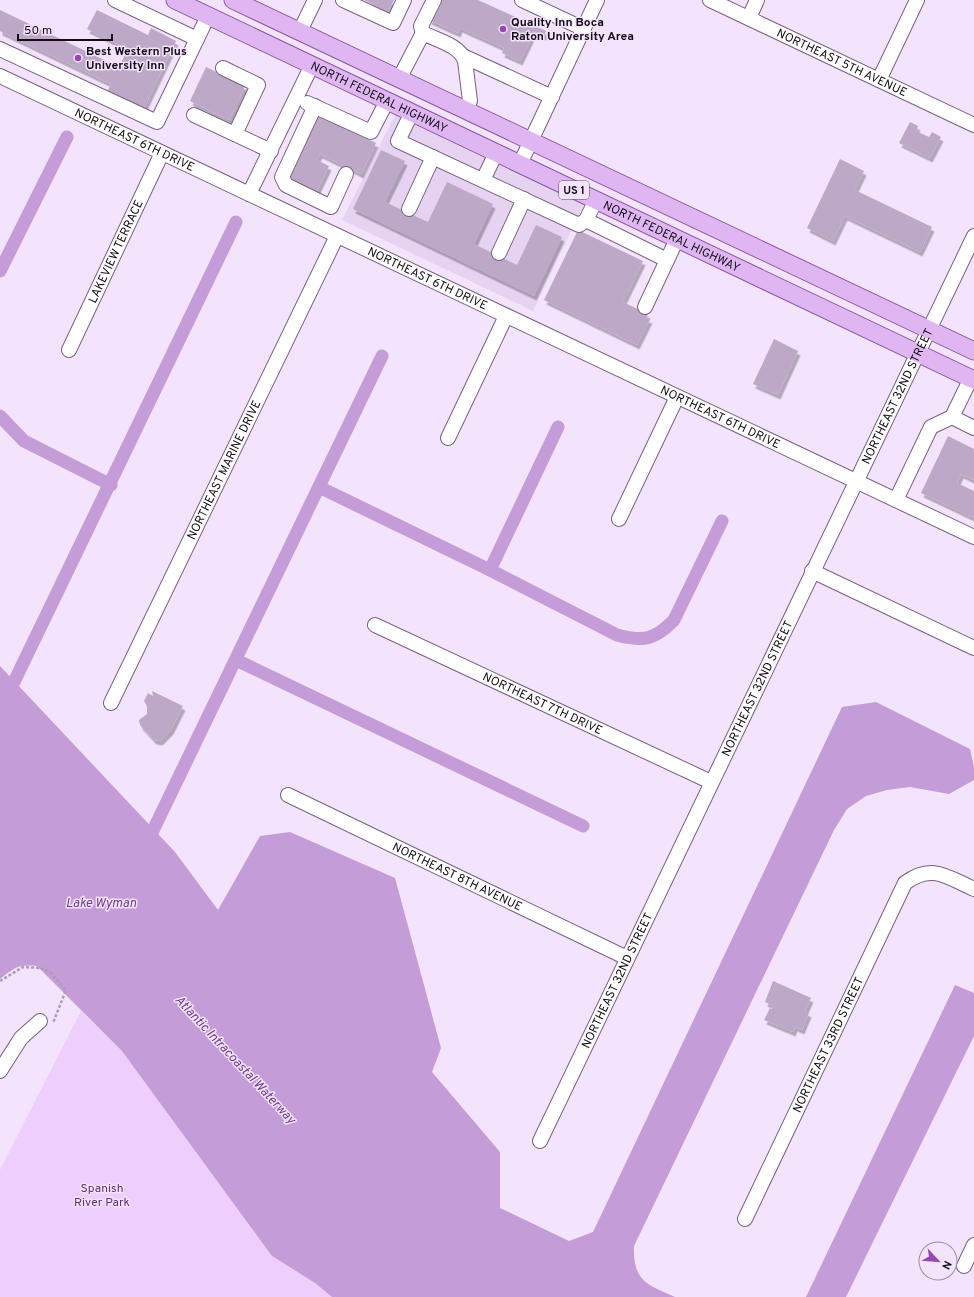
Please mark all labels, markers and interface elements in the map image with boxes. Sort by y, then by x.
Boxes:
place label: Quality Inn Boca Raton University Area [511,15,634,45]
scale bar [18,16,112,42]
text: 50 m [24,23,52,39]
marker: Quality Inn Boca Raton University Area [498,24,508,34]
street label: NORTHEAST 5TH AVENUE [774,26,909,101]
place label: Best Western Plus University Inn [86,44,187,74]
marker: Best Western Plus University Inn [73,53,83,63]
street label: NORTH FEDERAL HIGHWAY [308,59,450,137]
street label: NORTHEAST 6TH DRIVE [72,105,197,176]
road number: US 1 [559,181,589,199]
street label: LAKEVIEW TERRACE [85,198,148,306]
street label: NORTH FEDERAL HIGHWAY [600,198,743,277]
street label: NORTHEAST 6TH DRIVE [365,244,490,314]
street label: NORTHEAST 32ND STREET [859,326,937,467]
street label: NORTHEAST 6TH DRIVE [657,383,783,453]
street label: NORTHEAST MARINE DRIVE [184,398,265,543]
street label: NORTHEAST 32ND STREET [719,618,797,759]
street label: NORTHEAST 7TH DRIVE [480,669,605,739]
street label: NORTHEAST 8TH AVENUE [389,839,525,915]
water label: Lake Wyman [66,896,136,912]
street label: NORTHEAST 32ND STREET [578,910,657,1051]
street label: NORTHEAST 33RD STREET [790,975,868,1116]
water label: Atlantic Intracoastal Waterway [171,993,299,1129]
park label: Spanish River Park [74,1181,130,1211]
north arrow [918,1241,958,1281]
text: N [938,1258,954,1272]

